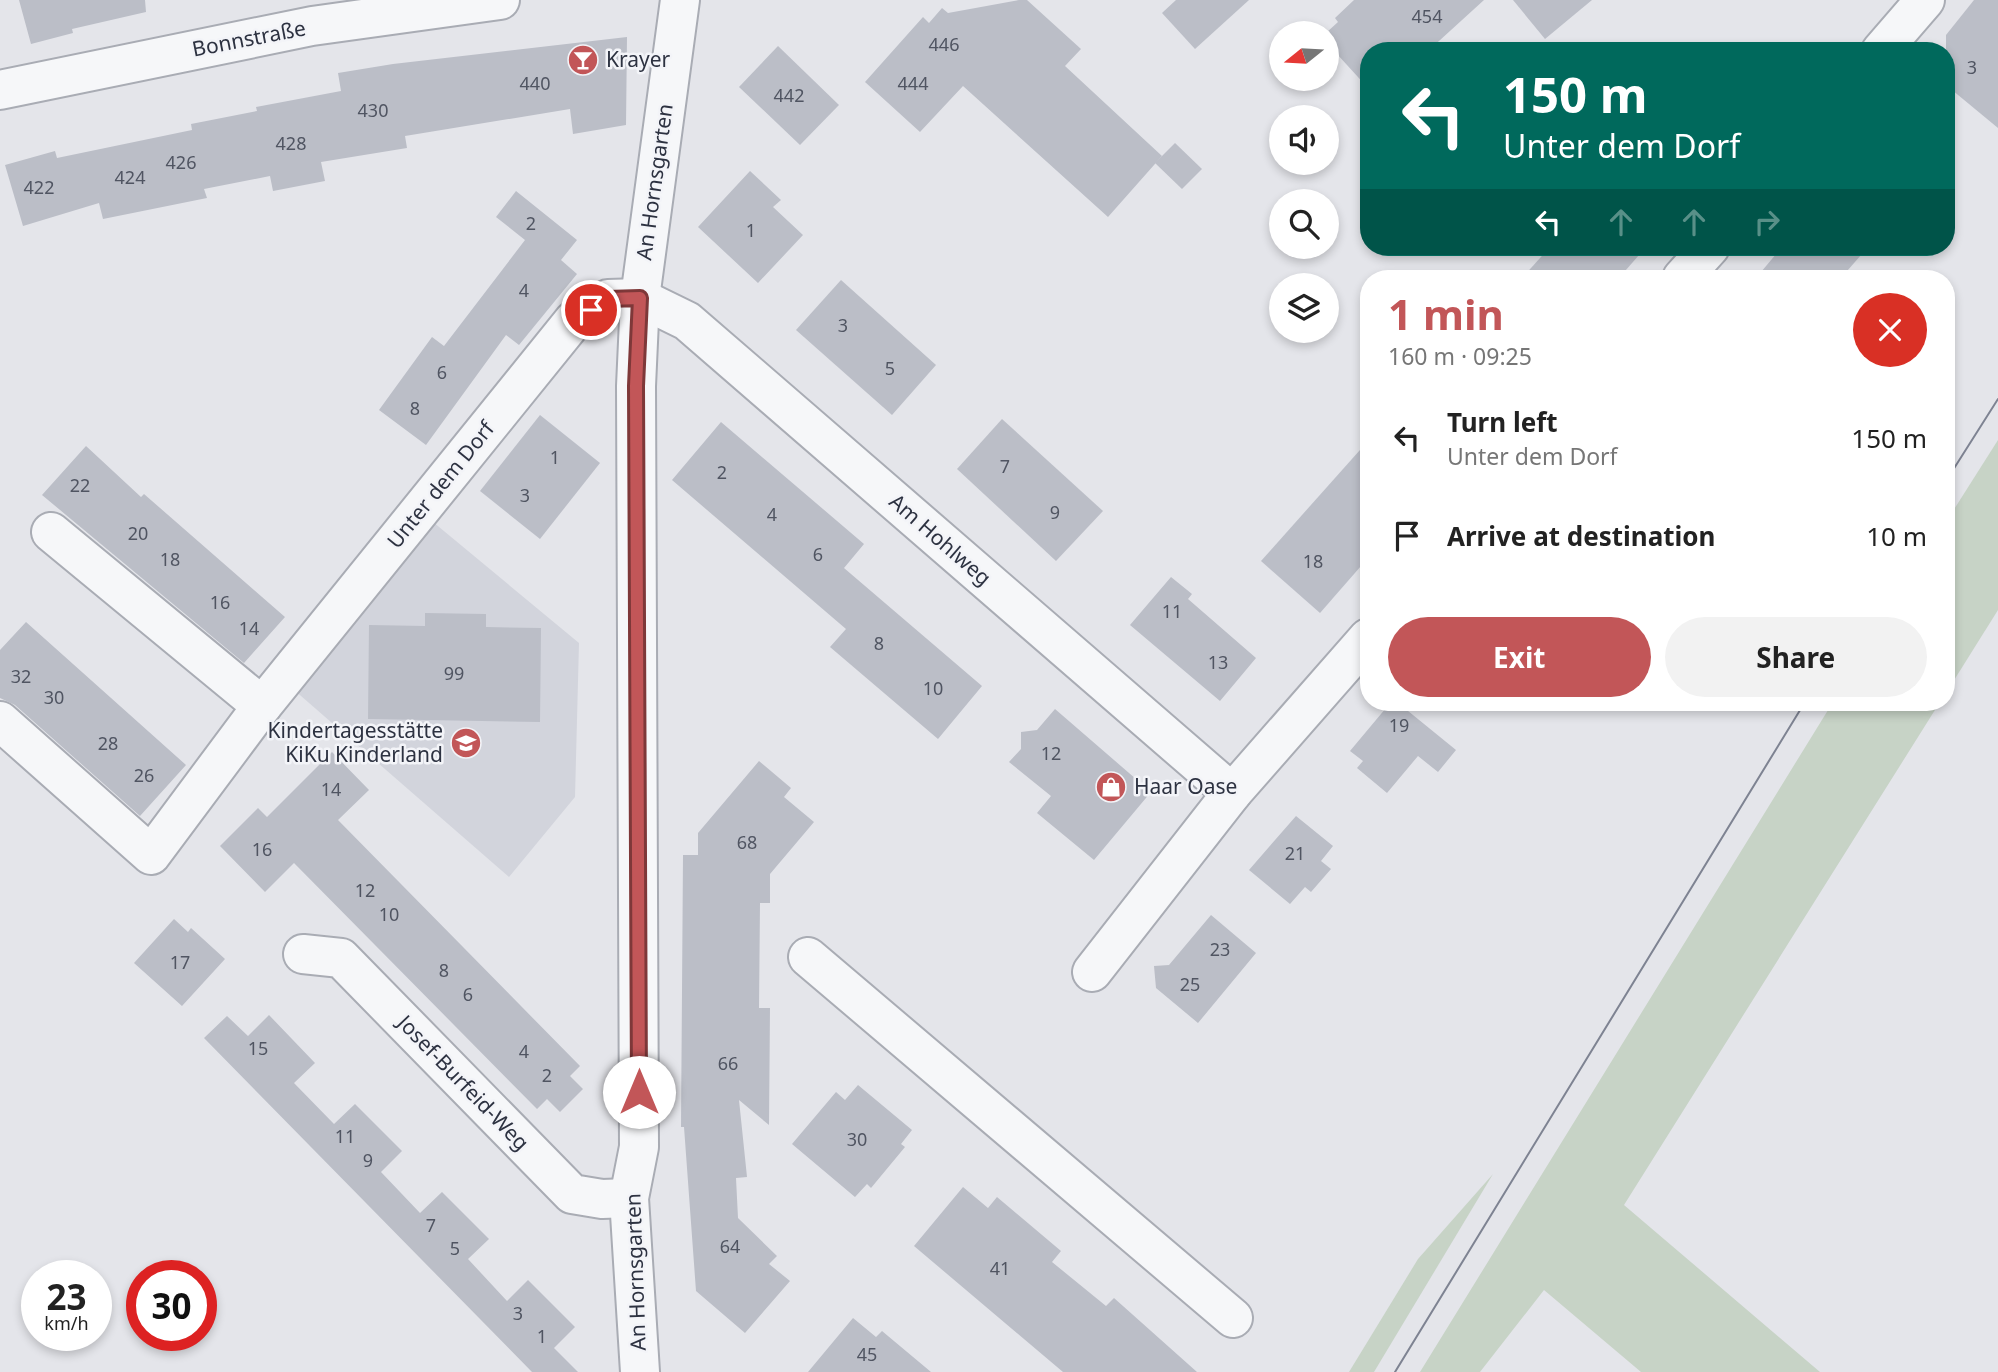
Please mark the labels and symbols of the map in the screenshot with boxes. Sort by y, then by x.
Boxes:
house number: 454 [1412,4,1442,28]
street label: Bonnstraße [190,13,308,63]
north arrow [1269,21,1339,91]
house number: 446 [929,32,959,56]
bar icon: Krayer [566,43,600,77]
place label: Krayer [606,45,671,73]
house number: 3 [1967,55,1977,79]
house number: 440 [520,71,550,95]
house number: 444 [898,71,928,95]
house number: 442 [774,83,804,107]
house number: 430 [358,98,388,122]
street label: An Hornsgarten [629,102,679,262]
house number: 428 [276,131,306,155]
house number: 426 [166,150,196,174]
house number: 424 [115,165,145,189]
house number: 422 [24,175,54,199]
house number: 2 [526,211,536,235]
house number: 1 [746,218,756,242]
house number: 4 [519,278,529,302]
pin [561,280,621,340]
house number: 3 [838,313,848,337]
house number: 5 [885,356,895,380]
house number: 6 [437,360,447,384]
house number: 8 [410,396,420,420]
street label: Unter dem Dorf [380,414,501,554]
house number: 1 [550,445,560,469]
house number: 7 [1000,454,1010,478]
house number: 2 [717,460,727,484]
house number: 22 [70,473,90,497]
house number: 3 [520,483,530,507]
street label: Am Hohlweg [884,487,998,591]
house number: 9 [1050,500,1060,524]
house number: 4 [767,502,777,526]
house number: 20 [128,521,148,545]
house number: 6 [813,542,823,566]
house number: 18 [160,547,180,571]
house number: 18 [1303,549,1323,573]
house number: 16 [210,590,230,614]
house number: 11 [1162,599,1182,623]
house number: 14 [239,616,259,640]
house number: 8 [874,631,884,655]
house number: 13 [1208,650,1228,674]
house number: 99 [444,661,464,685]
house number: 32 [11,664,31,688]
house number: 10 [923,676,943,700]
house number: 30 [44,685,64,709]
house number: 19 [1389,713,1409,737]
place label: Kindertagesstätte KiKu Kinderland [268,716,443,768]
school or university icon: Kindertagesstätte KiKu Kinderland [449,726,483,760]
house number: 28 [98,731,118,755]
house number: 12 [1041,741,1061,765]
house number: 26 [134,763,154,787]
shop icon: Haar Oase [1094,770,1128,804]
place label: Haar Oase [1134,772,1237,800]
house number: 14 [321,777,341,801]
house number: 68 [737,830,757,854]
house number: 16 [252,837,272,861]
house number: 21 [1285,841,1305,865]
house number: 12 [355,878,375,902]
house number: 10 [379,902,399,926]
house number: 23 [1210,937,1230,961]
house number: 17 [170,950,190,974]
house number: 8 [439,958,449,982]
house number: 25 [1180,972,1200,996]
house number: 6 [463,982,473,1006]
street label: Josef-Burfeid-Weg [391,1007,536,1156]
house number: 15 [248,1036,268,1060]
house number: 4 [519,1039,529,1063]
house number: 66 [718,1051,738,1075]
position arrow [602,1055,676,1129]
house number: 2 [542,1063,552,1087]
house number: 11 [335,1124,355,1148]
house number: 30 [847,1127,867,1151]
house number: 9 [363,1148,373,1172]
street label: An Hornsgarten [618,1193,652,1351]
house number: 7 [426,1213,436,1237]
house number: 64 [720,1234,740,1258]
house number: 5 [450,1236,460,1260]
house number: 41 [990,1256,1010,1280]
speed limit sign: 30 [126,1260,217,1351]
house number: 3 [513,1301,523,1325]
house number: 1 [537,1324,547,1348]
house number: 45 [857,1342,877,1366]

